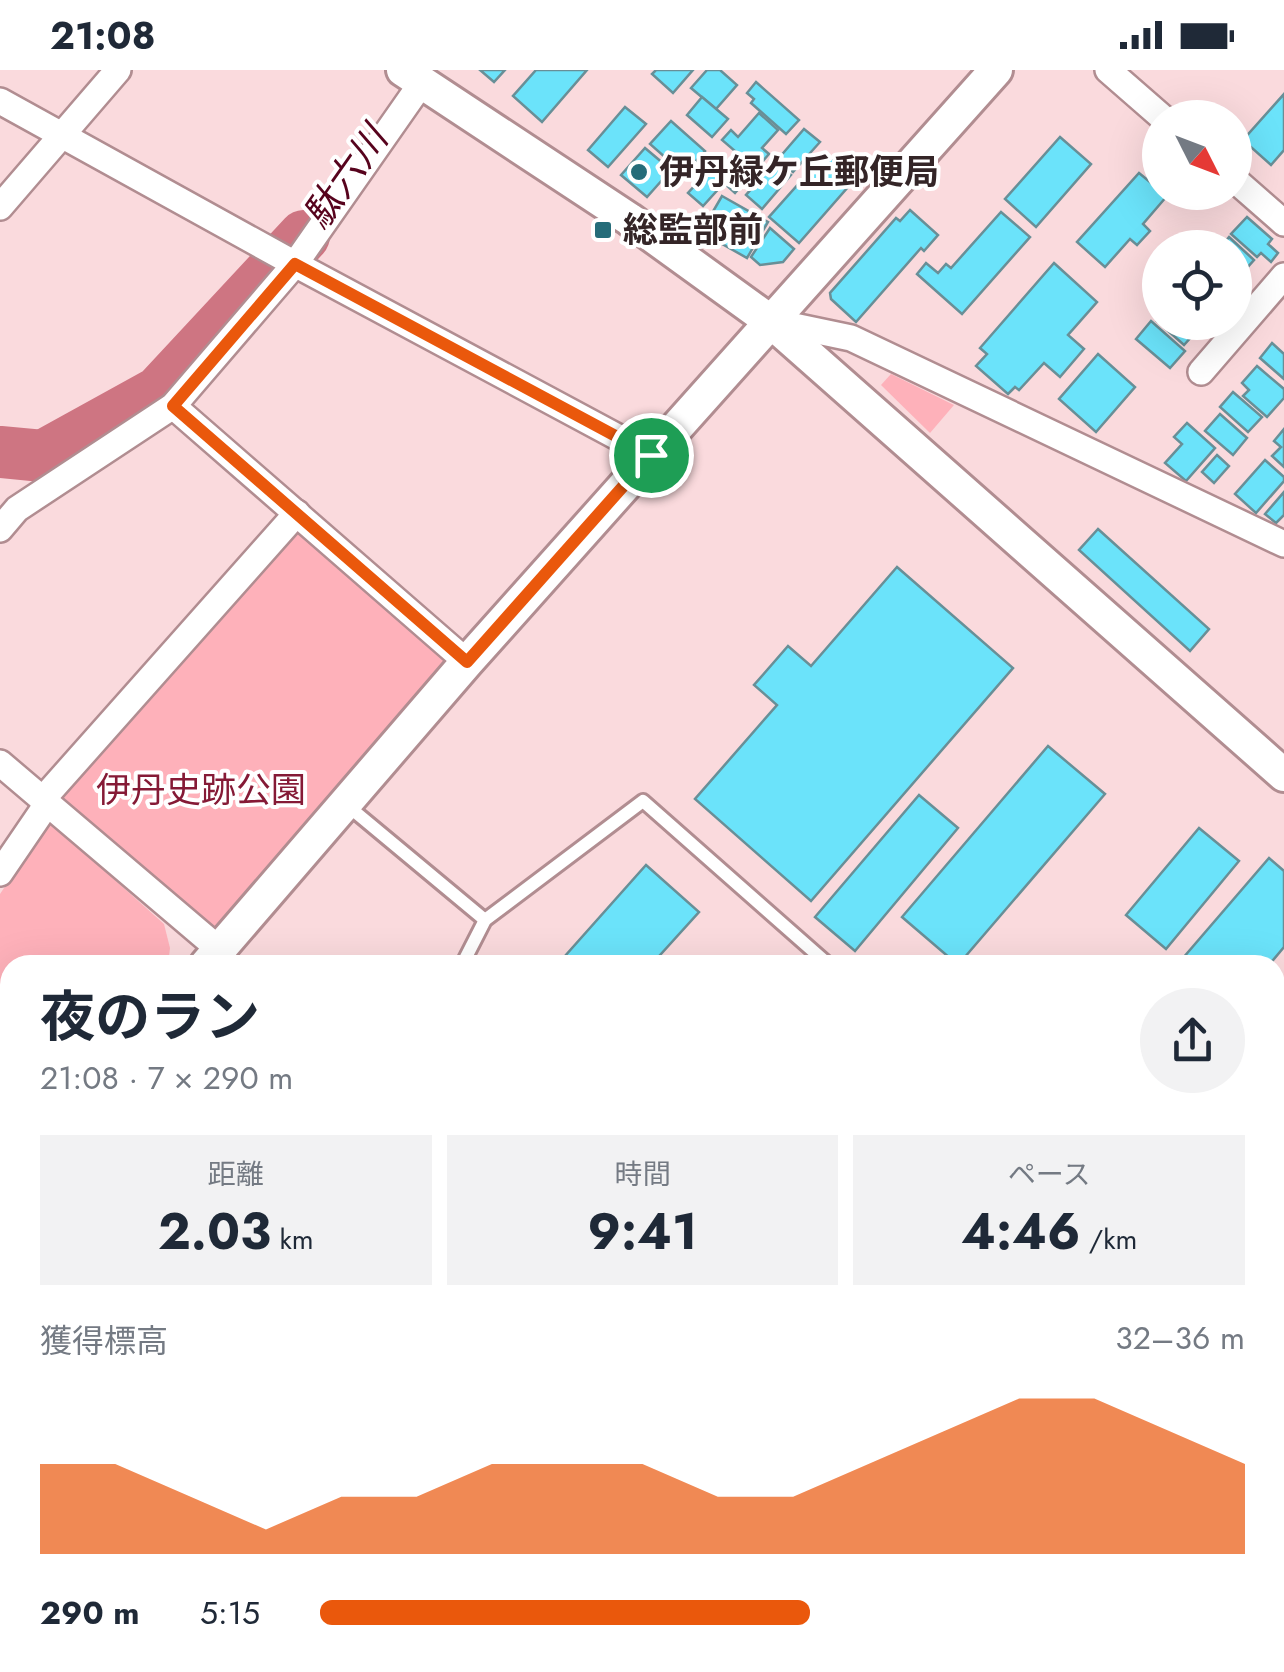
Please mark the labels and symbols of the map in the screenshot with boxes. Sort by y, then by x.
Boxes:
north arrow [1142,100,1252,210]
water label: 駄六川 [290,111,403,239]
place label: 伊丹緑ケ丘郵便局 [659,147,939,197]
marker: 伊丹緑ケ丘郵便局 [628,161,650,183]
place label: 総監部前 [623,205,763,255]
marker: 総監部前 [592,219,614,241]
pin [609,413,694,498]
park label: 伊丹史跡公園 [96,765,306,815]

